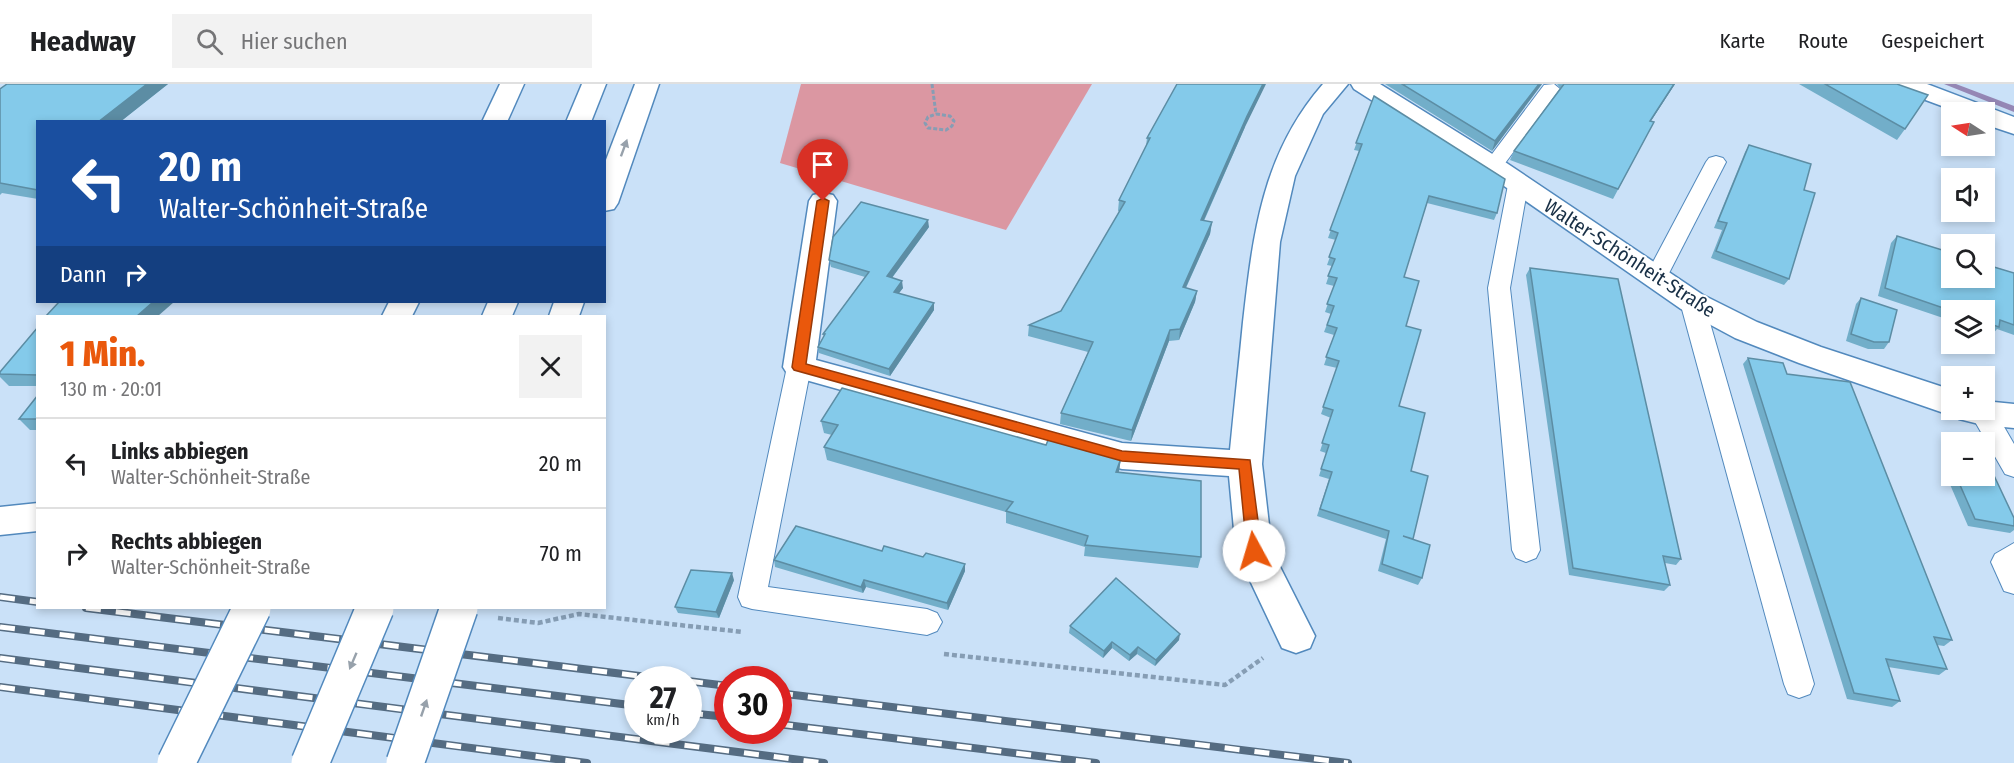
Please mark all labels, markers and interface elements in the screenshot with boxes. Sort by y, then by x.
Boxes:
search box [172,14,592,68]
text: Headway [30,25,136,58]
icon: search [193,25,226,58]
text: Hier suchen [241,28,348,55]
text: Karte [1720,28,1765,54]
text: Route [1798,28,1848,54]
text: Gespeichert [1881,28,1984,54]
north arrow [1941,102,1995,156]
map controls [1941,102,1995,486]
one-way arrow [620,139,630,157]
pin [797,139,848,201]
text: 20 m [159,142,242,192]
icon: left [60,144,138,222]
icon: arrive [806,148,839,181]
button: sound [1941,168,1995,222]
text: Walter-Schönheit-Straße [159,193,428,225]
street label: Walter-Schönheit-Straße [1540,194,1720,322]
button: search [1941,234,1995,288]
icon: right [119,258,152,291]
text: Dann [60,261,107,288]
button: layers [1941,300,1995,354]
text: 1 Min. [60,332,145,376]
button: close [519,335,582,398]
button: + [1941,366,1995,420]
text: 130 m · 20:01 [60,377,162,401]
button: − [1941,432,1995,486]
text: Links abbiegen [111,438,249,465]
icon: left [60,447,93,480]
text: 20 m [539,450,582,477]
text: Walter-Schönheit-Straße [111,465,310,489]
position arrow [1222,519,1286,583]
text: Rechts abbiegen [111,528,262,555]
icon: right [60,537,93,570]
text: 70 m [540,540,582,567]
text: Walter-Schönheit-Straße [111,555,310,579]
one-way arrow [348,653,357,670]
speed limit sign: 30 [714,666,792,744]
text: 27 [650,680,676,716]
one-way arrow [420,699,430,717]
text: km/h [646,711,680,729]

